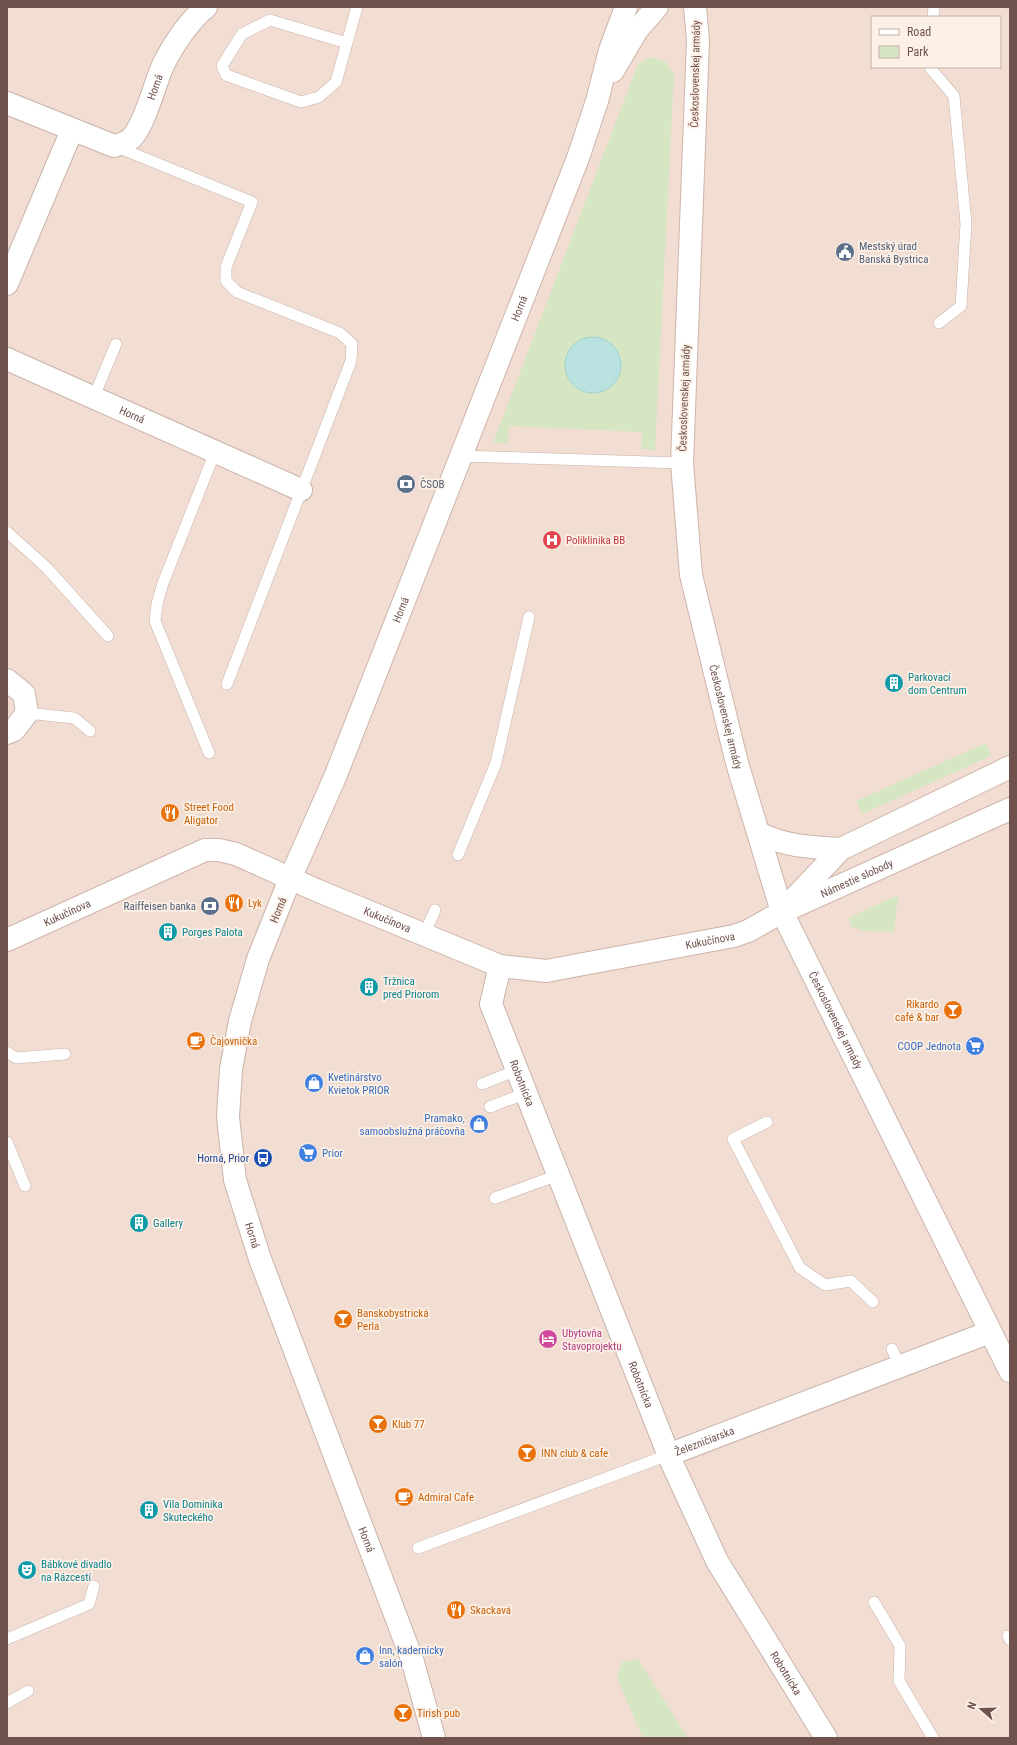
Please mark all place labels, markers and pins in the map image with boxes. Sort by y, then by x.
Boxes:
place label: Mestský úrad Banská Bystrica [859,240,928,266]
public building icon: Mestský úrad Banská Bystrica [834,241,856,263]
bank icon: ČSOB [395,473,417,495]
place label: ČSOB [420,477,445,491]
hospital icon: Poliklinika BB [541,529,563,551]
place label: Poliklinika BB [566,534,625,547]
place label: Parkovací dom Centrum [908,671,967,697]
building icon: Parkovací dom Centrum [883,672,905,694]
place label: Street Food Aligator [184,801,234,827]
restaurant icon: Street Food Aligator [159,802,181,824]
restaurant icon: Lyk [223,892,245,914]
bank icon: Raiffeisen banka [199,895,221,917]
place label: Lyk [248,897,262,910]
place label: Raiffeisen banka [124,900,196,913]
building icon: Porges Palota [157,921,179,943]
place label: Porges Palota [182,926,243,939]
place label: Tržnica pred Priorom [383,975,439,1001]
building icon: Tržnica pred Priorom [358,976,380,998]
place label: Rikardo café & bar [895,998,940,1024]
bar icon: Rikardo café & bar [942,999,964,1021]
cafe icon: Čajovnička [185,1030,207,1052]
place label: Čajovnička [210,1034,257,1048]
supermarket icon: COOP Jednota [964,1035,986,1057]
place label: COOP Jednota [898,1040,961,1053]
place label: Kvetinárstvo Kvietok PRIOR [328,1071,390,1097]
shop icon: Kvetinárstvo Kvietok PRIOR [303,1072,325,1094]
place label: Pramako, samoobslužná práčovňa [360,1112,465,1138]
shop icon: Pramako, samoobslužná práčovňa [468,1113,490,1135]
supermarket icon: Prior [297,1142,319,1164]
bus stop icon: Horná, Prior [252,1147,274,1169]
place label: Prior [322,1147,343,1160]
place label: Horná, Prior [197,1152,250,1165]
building icon: Gallery [128,1212,150,1234]
place label: Gallery [153,1217,183,1230]
place label: Banskobystrická Perla [357,1307,429,1333]
bar icon: Banskobystrická Perla [332,1308,354,1330]
place label: Ubytovňa Stavoprojektu [562,1327,622,1353]
hotel icon: Ubytovňa Stavoprojektu [537,1328,559,1350]
bar icon: Klub 77 [367,1413,389,1435]
place label: Klub 77 [392,1418,425,1431]
bar icon: INN club & cafe [516,1442,538,1464]
place label: INN club & cafe [541,1447,608,1460]
cafe icon: Admiral Cafe [393,1486,415,1508]
place label: Admiral Cafe [418,1491,474,1504]
place label: Vila Dominika Skuteckého [163,1498,223,1524]
building icon: Vila Dominika Skuteckého [138,1499,160,1521]
place label: Bábkové divadlo na Rázcestí [41,1558,112,1584]
theatre icon: Bábkové divadlo na Rázcestí [16,1559,38,1581]
restaurant icon: Skackavá [445,1599,467,1621]
place label: Skackavá [470,1604,511,1617]
place label: Inn, kadernícky salón [379,1644,444,1670]
shop icon: Inn, kadernícky salón [354,1645,376,1667]
bar icon: Tirish pub [392,1702,414,1724]
place label: Tirish pub [417,1707,460,1720]

